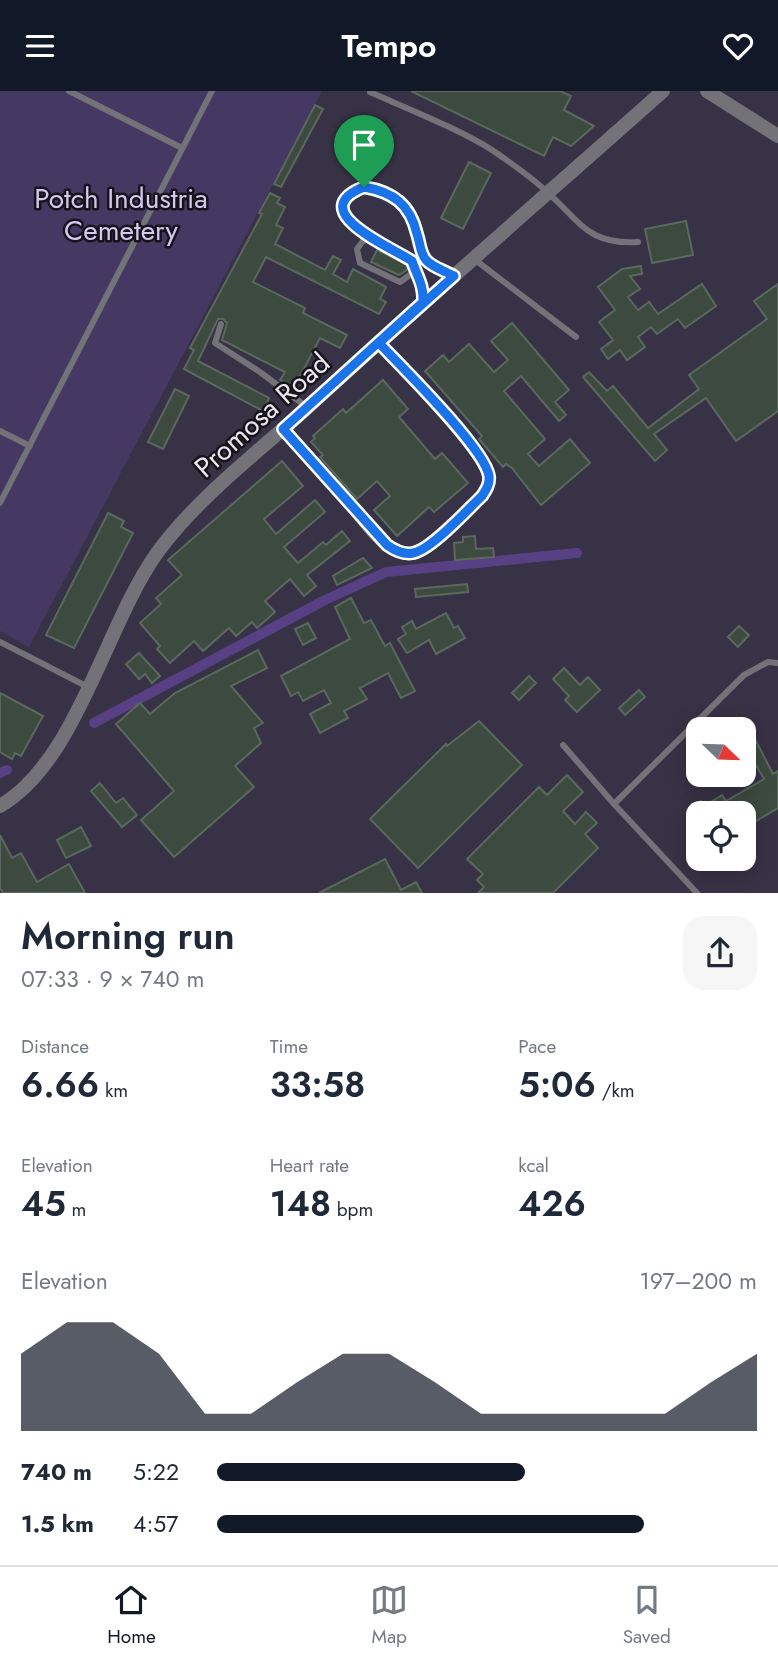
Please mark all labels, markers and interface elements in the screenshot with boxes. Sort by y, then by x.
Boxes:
text: Tempo [341,23,437,69]
icon: menu [21,27,59,65]
icon: heart [719,27,757,65]
pin [334,115,394,187]
icon: arrive [345,126,383,164]
park label: Potch Industria Cemetery [34,178,208,251]
street label: Promosa Road [185,343,339,487]
north arrow [686,717,756,787]
map controls [686,717,756,871]
button: locate [686,801,756,871]
text: Morning run [21,908,235,963]
button: share [683,916,757,990]
text: 07:33 · 9 × 740 m [21,962,204,996]
text: Distance [21,1033,89,1060]
text: Time [270,1033,308,1060]
text: Pace [518,1033,556,1060]
text: 6.66 [21,1060,99,1110]
text: 33:58 [270,1060,365,1110]
text: 5:06 [518,1060,596,1110]
text: km [99,1077,128,1104]
text: /km [596,1077,635,1104]
text: Elevation [21,1152,93,1179]
text: Heart rate [270,1152,349,1179]
text: kcal [518,1152,549,1179]
text: 45 [21,1179,66,1229]
text: 148 [270,1179,331,1229]
text: 426 [518,1179,586,1229]
text: m [66,1196,86,1223]
text: bpm [331,1196,373,1223]
text: Elevation [21,1264,108,1298]
text: 197–200 m [639,1264,757,1298]
text: 740 m [21,1455,92,1489]
text: 5:22 [133,1455,179,1489]
text: 1.5 km [21,1507,94,1541]
text: 4:57 [133,1507,178,1541]
tab: Home [107,1581,156,1650]
tab: Map [370,1581,408,1650]
tab: Saved [623,1581,671,1650]

